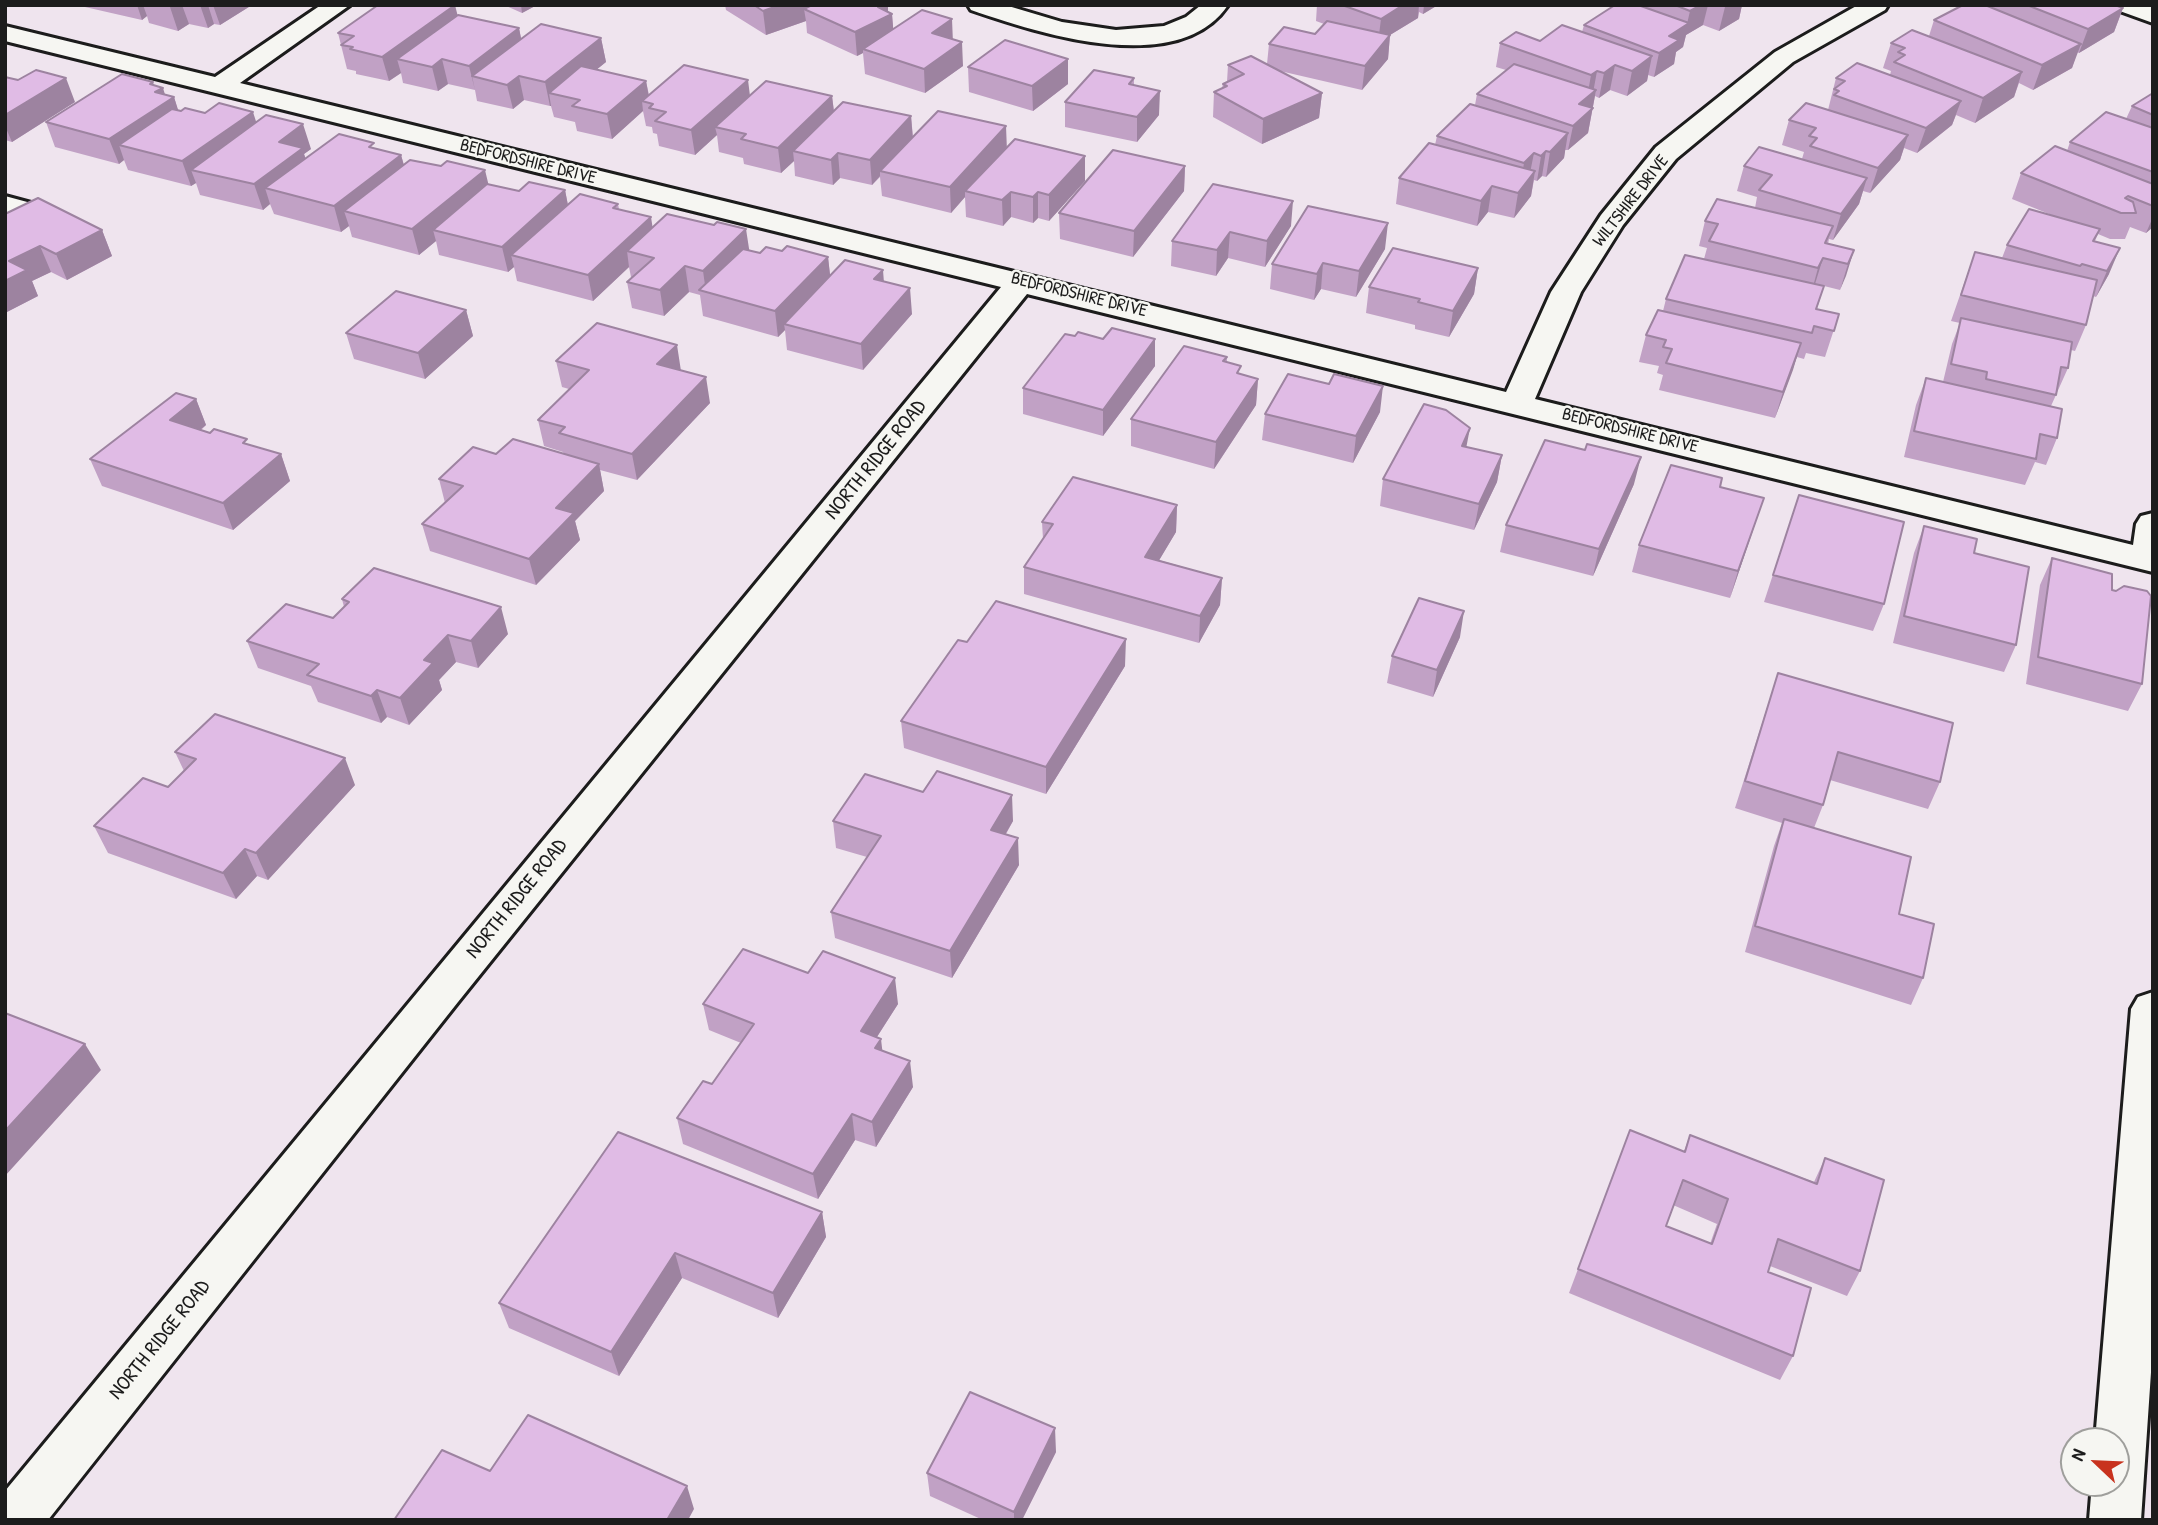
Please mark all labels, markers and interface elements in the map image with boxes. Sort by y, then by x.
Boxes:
street label: BEDFORDSHIRE DRIVE [458,135,598,189]
street label: WILTSHIRE DRIVE [1588,151,1674,251]
street label: BEDFORDSHIRE DRIVE [1009,268,1149,322]
street label: NORTH RIDGE ROAD [820,395,932,525]
street label: BEDFORDSHIRE DRIVE [1560,404,1700,458]
street label: NORTH RIDGE ROAD [461,834,573,964]
street label: NORTH RIDGE ROAD [104,1275,216,1405]
north arrow [2060,1427,2130,1497]
text: N [2064,1445,2091,1464]

